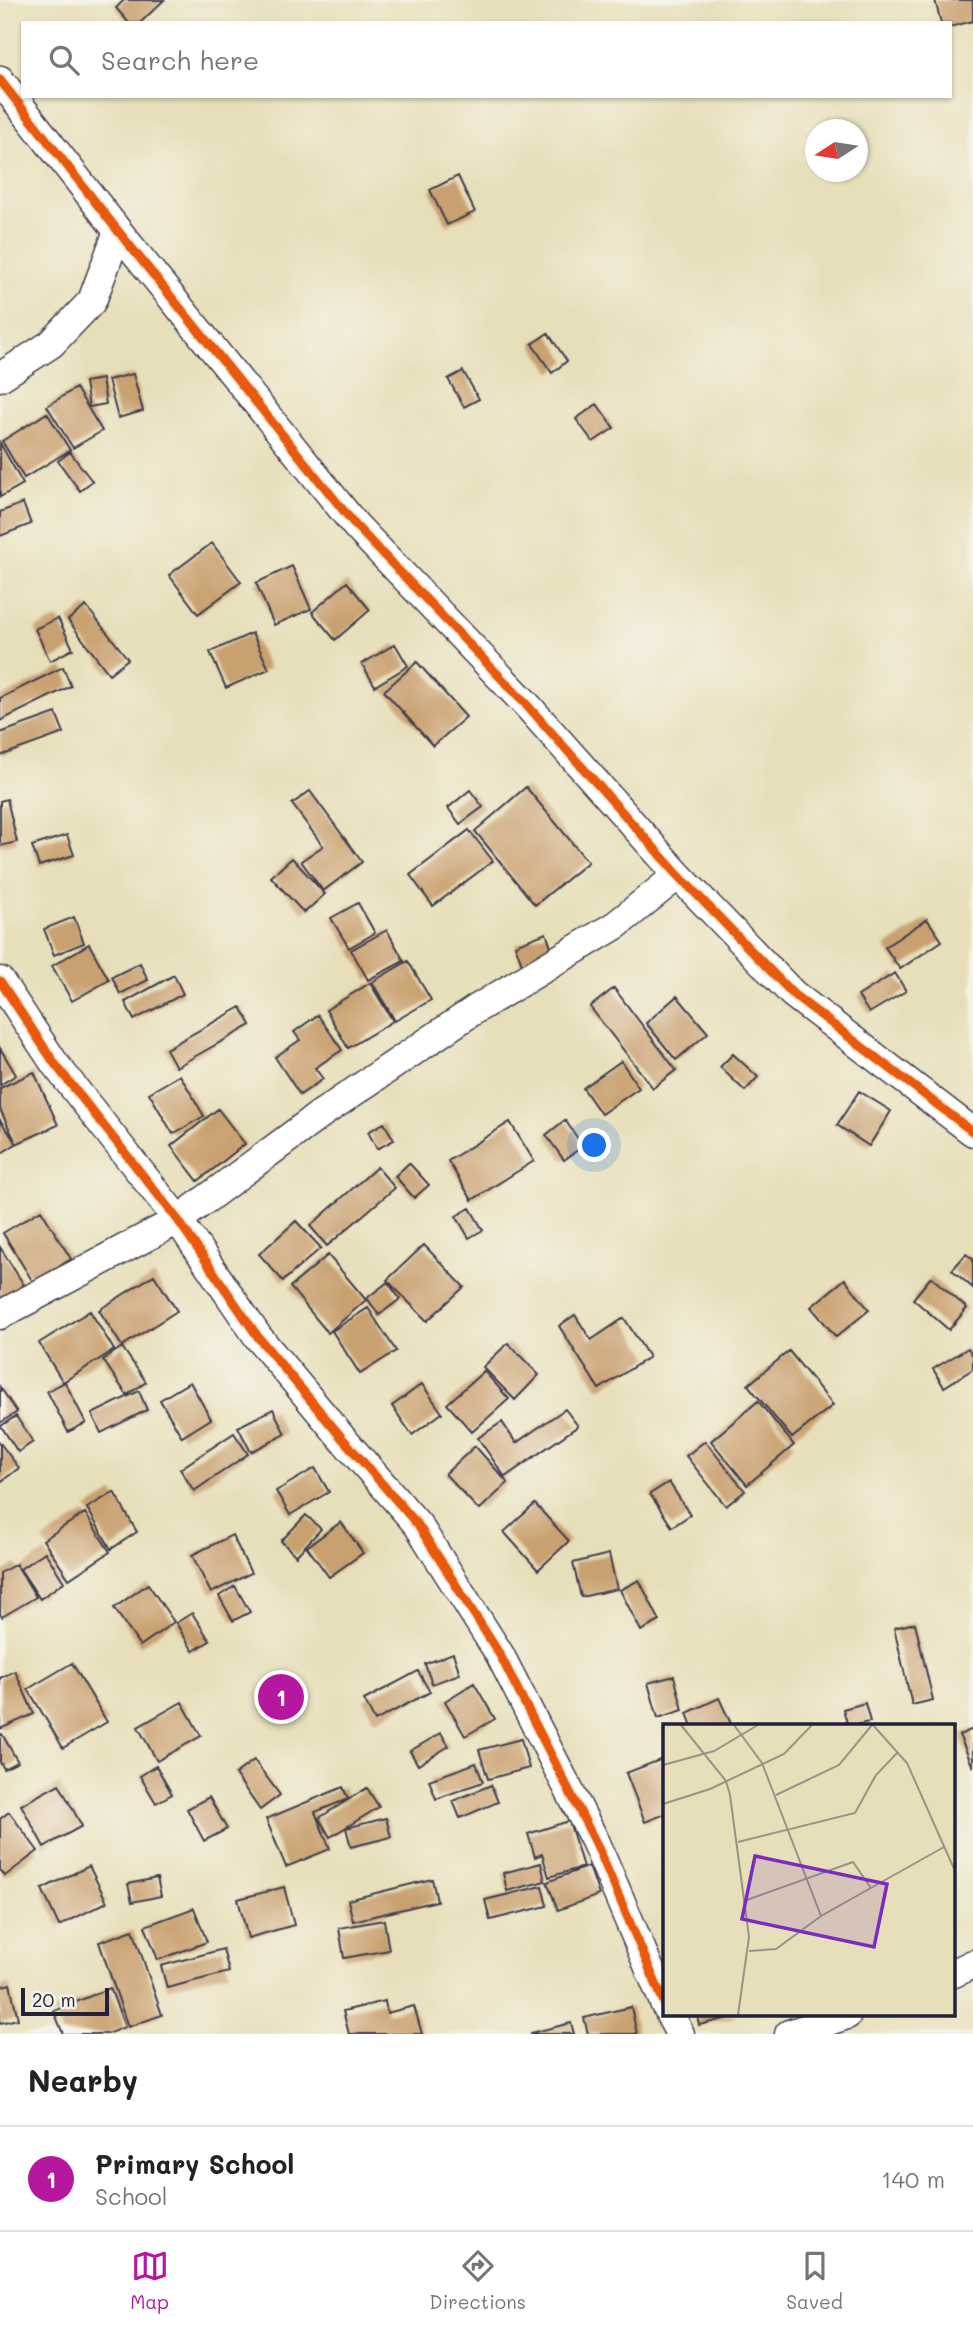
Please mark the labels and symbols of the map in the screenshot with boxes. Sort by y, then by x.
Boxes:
north arrow [805,119,868,182]
your location [577,1128,611,1162]
pin: 1 [258,1671,304,1723]
inset map [663,1724,956,2016]
scale bar [21,1985,108,2017]

